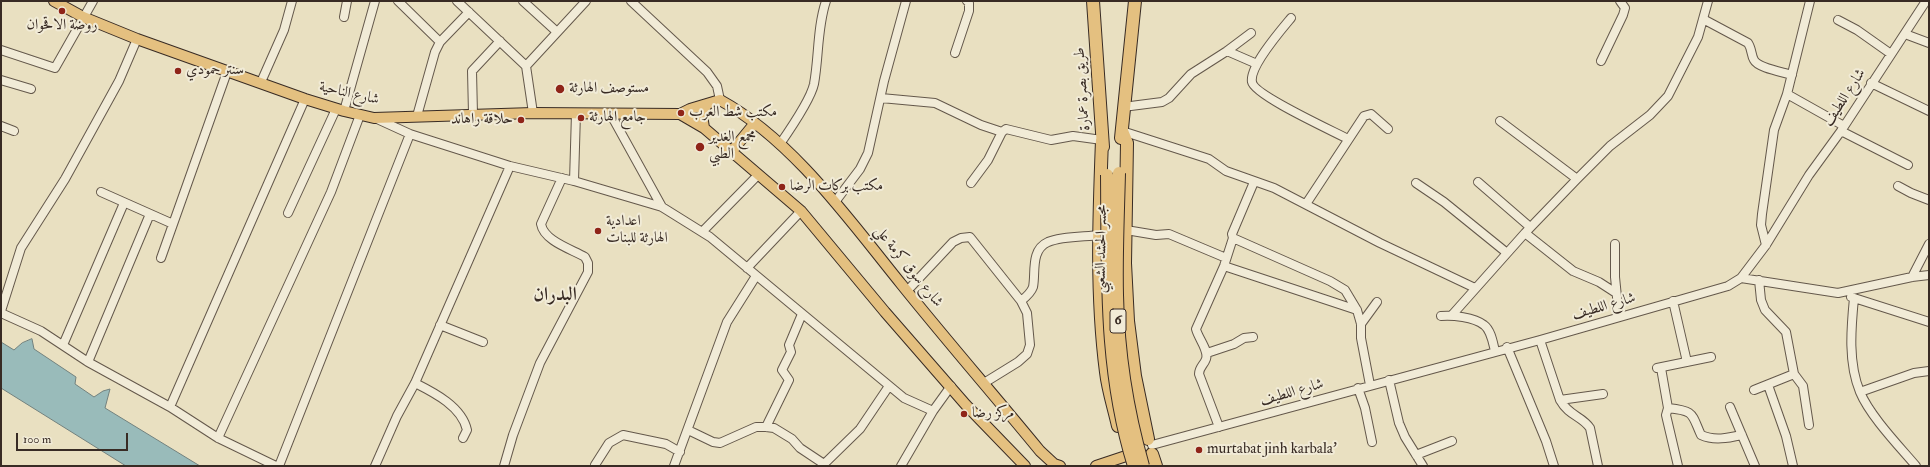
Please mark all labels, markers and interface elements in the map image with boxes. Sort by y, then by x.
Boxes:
marker: روضة الاقحوان [57,6,67,16]
place label: روضة الاقحوان [26,17,98,35]
street label: طريق بصرة عمارة [1071,47,1095,131]
place label: سنتر حمودي [186,62,244,80]
marker: سنتر حمودي [173,66,183,76]
street label: شارع اللطيف [1820,66,1870,130]
street label: شارع الناحية [317,78,381,110]
place label: مستوصف الهارثة [569,80,649,98]
marker: مستوصف الهارثة [554,83,566,95]
place label: مكتب شط العرب [689,104,777,122]
marker: مكتب شط العرب [676,108,686,118]
place label: جامع الهارثة [589,109,646,127]
place label: حلاقة راهاند [451,111,513,129]
marker: جامع الهارثة [576,113,586,123]
marker: حلاقة راهاند [516,115,526,125]
place label: مجمع الغدير الطبي [709,129,756,164]
marker: مجمع الغدير الطبي [694,141,706,153]
place label: مكتب بركات الرضا [790,178,883,196]
marker: مكتب بركات الرضا [777,182,787,192]
street label: مجسر الحشد الشعبي [1092,205,1112,293]
place label: اعدادية الهارثة للبنات [606,213,668,248]
street label: شارع سوق كرمة علي [870,223,946,311]
marker: اعدادية الهارثة للبنات [593,226,603,236]
district label: البدران [533,285,577,307]
street label: شارع اللطيف [1570,289,1638,325]
road number: 6 [1110,309,1126,333]
street label: شارع اللطيف [1258,375,1326,411]
place label: مركز رضا [972,405,1014,423]
marker: مركز رضا [959,409,969,419]
scale bar [18,425,130,451]
text: 100 m [23,432,51,447]
place label: murtabat jinh karbala' [1207,441,1337,459]
marker: murtabat jinh karbala' [1194,445,1204,455]

